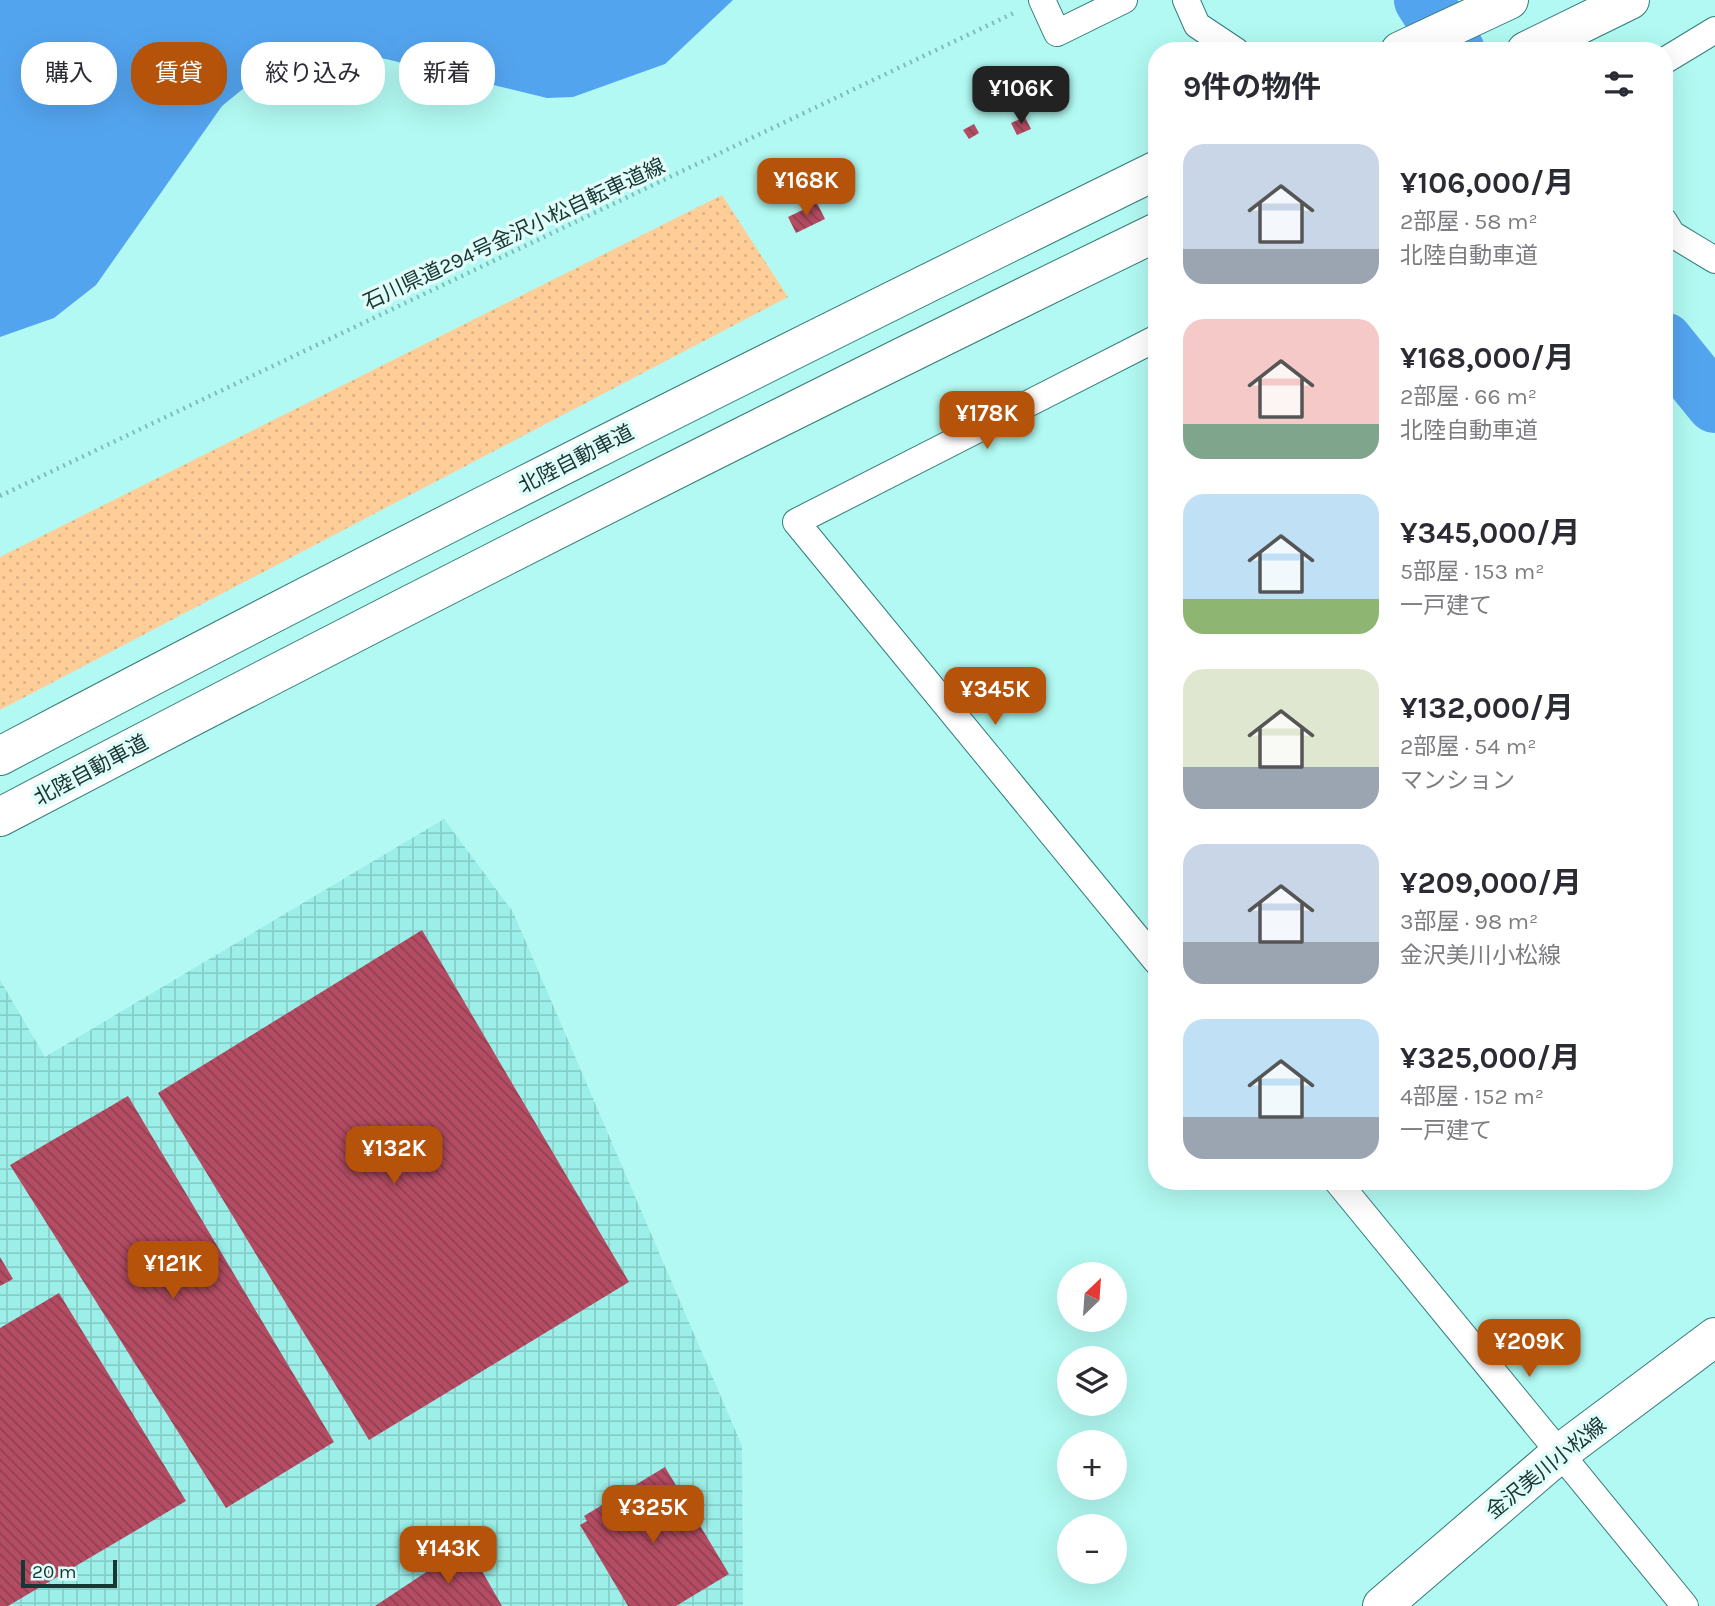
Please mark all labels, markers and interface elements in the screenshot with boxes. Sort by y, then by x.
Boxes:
chip: 購入 [21,42,117,105]
chip: 賃貸 [131,42,227,105]
chip: 絞り込み [241,42,385,105]
chip: 新着 [399,42,495,105]
icon: filters [1600,65,1638,103]
pin: ¥106K [972,66,1070,126]
text: 9件の物件 [1183,69,1321,105]
text: ¥106K [988,75,1054,102]
street label: 石川県道294号金沢小松自転車道線 [359,153,669,315]
pin: ¥168K [757,158,855,218]
text: ¥106,000/月 [1400,165,1574,201]
text: ¥168K [773,167,839,194]
icon: home [1239,172,1323,256]
text: 2部屋 · 58 m² [1400,208,1538,235]
text: 北陸自動車道 [1400,242,1538,269]
text: ¥168,000/月 [1400,340,1575,376]
icon: home [1239,347,1323,431]
text: 2部屋 · 66 m² [1400,383,1537,410]
pin: ¥178K [938,392,1036,451]
text: ¥178K [955,400,1019,427]
text: 北陸自動車道 [1400,417,1538,444]
street label: 北陸自動車道 [514,420,638,498]
text: ¥345,000/月 [1400,515,1580,551]
icon: home [1239,522,1323,606]
text: 5部屋 · 153 m² [1400,558,1544,585]
text: 一戸建て [1400,592,1492,619]
pin: ¥345K [946,668,1044,727]
text: ¥345K [960,676,1030,703]
text: ¥132,000/月 [1400,690,1574,726]
icon: home [1239,697,1323,781]
street label: 北陸自動車道 [30,730,152,810]
text: 2部屋 · 54 m² [1400,733,1536,760]
text: マンション [1400,767,1515,794]
text: ¥209,000/月 [1400,865,1582,901]
icon: home [1239,872,1323,956]
text: 3部屋 · 98 m² [1400,908,1538,935]
text: 金沢美川小松線 [1400,942,1561,969]
text: ¥325,000/月 [1400,1040,1581,1076]
icon: home [1239,1047,1323,1131]
text: 4部屋 · 152 m² [1400,1083,1544,1110]
text: 一戸建て [1400,1117,1492,1144]
pin: ¥132K [345,1126,443,1186]
text: ¥132K [362,1135,426,1162]
pin: ¥121K [124,1242,222,1301]
text: ¥121K [144,1250,202,1277]
north arrow [1057,1262,1127,1332]
map controls [1057,1262,1127,1584]
pin: ¥209K [1480,1320,1578,1379]
text: ¥209K [1493,1328,1565,1355]
button: layers [1057,1346,1127,1416]
street label: 金沢美川小松線 [1481,1412,1611,1524]
button: + [1057,1430,1127,1500]
pin: ¥325K [604,1486,702,1545]
text: ¥325K [618,1494,688,1521]
button: − [1057,1514,1127,1584]
pin: ¥143K [399,1526,497,1586]
text: ¥143K [416,1535,480,1562]
scale bar [21,1557,117,1589]
text: 20 m [32,1561,77,1583]

